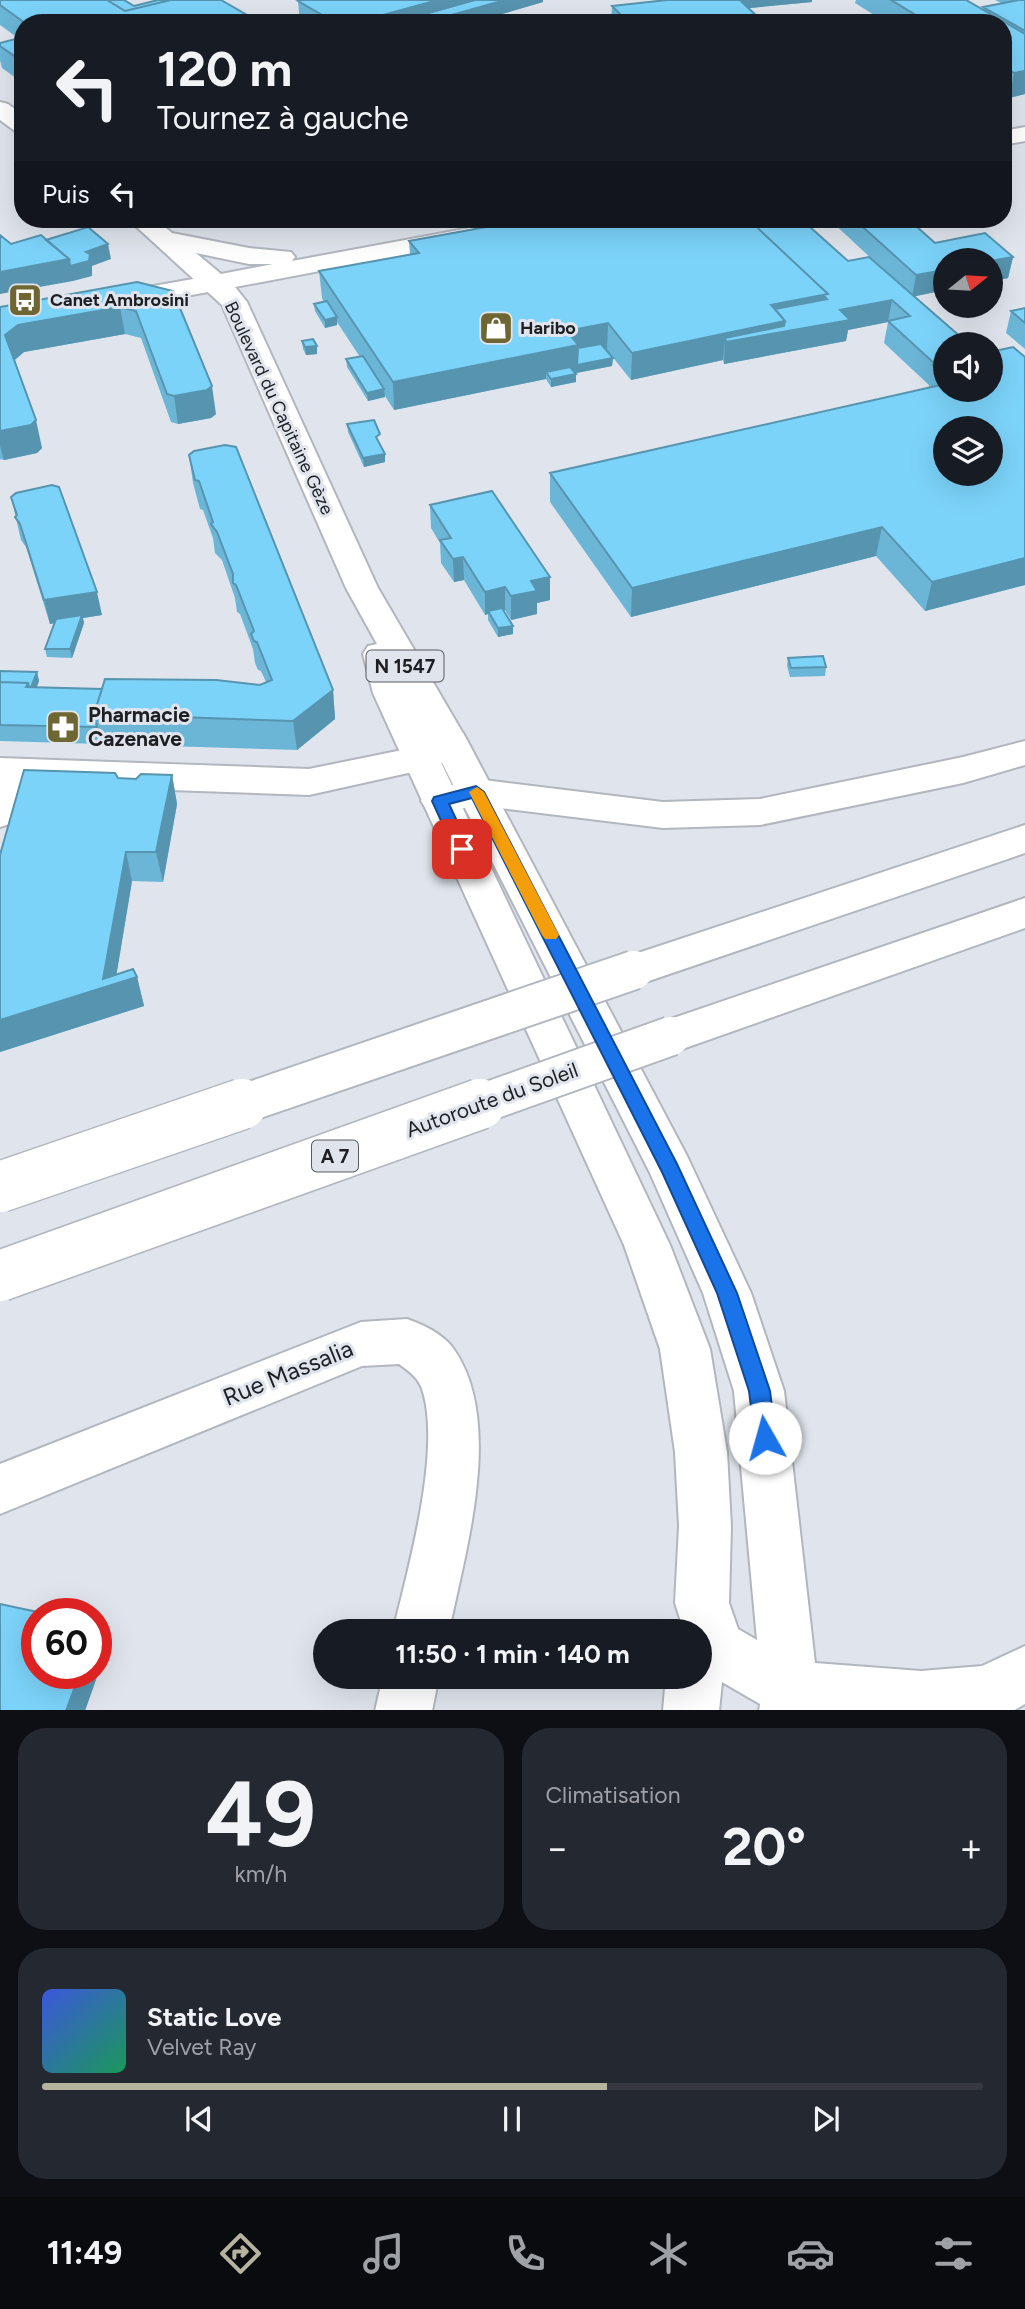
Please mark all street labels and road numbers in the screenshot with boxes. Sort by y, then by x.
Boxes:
street label: Boulevard du Capitaine Gèze [220,298,338,518]
road number: N 1547 [366,650,444,681]
street label: Autoroute du Soleil [402,1057,581,1142]
road number: A 7 [312,1140,358,1172]
street label: Rue Massalia [219,1333,357,1412]

